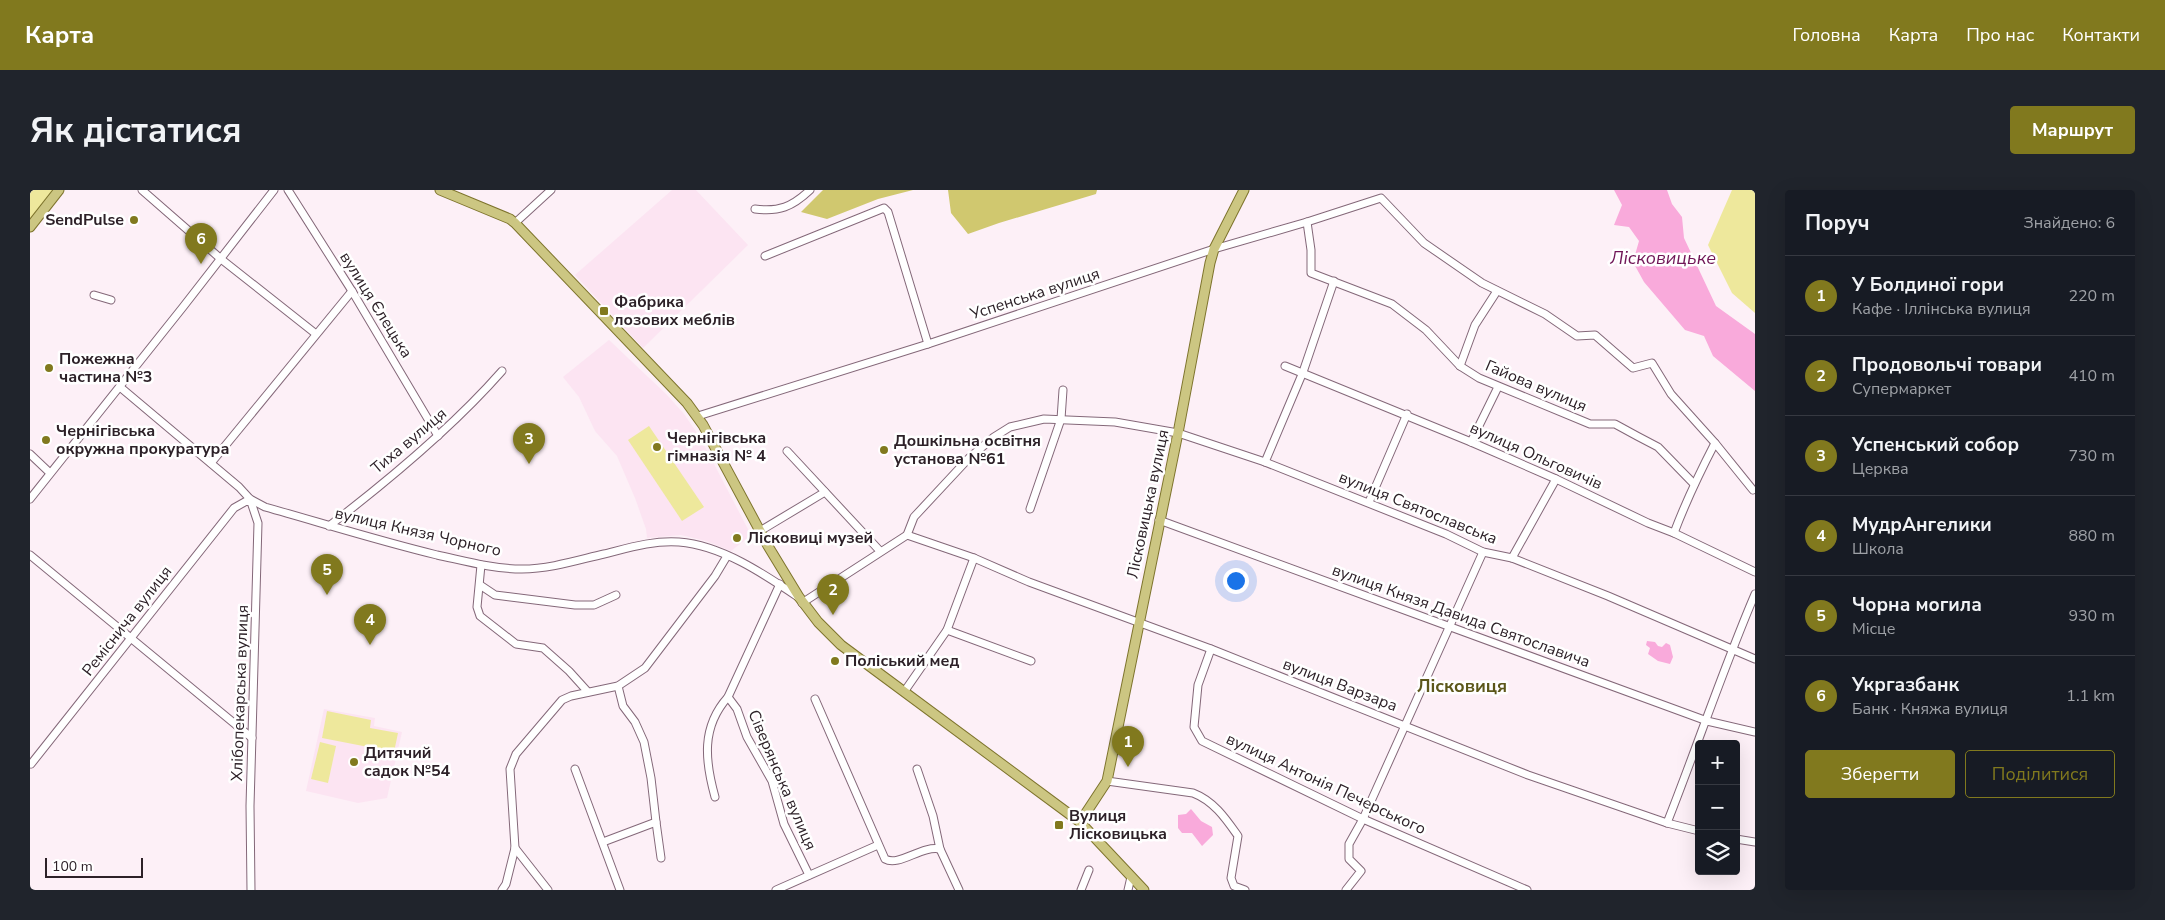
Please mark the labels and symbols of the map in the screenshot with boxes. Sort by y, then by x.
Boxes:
place label: SendPulse [45,209,124,231]
marker: SendPulse [128,214,140,226]
pin: 6 [185,223,217,264]
water label: Лісковицьке [1609,246,1716,270]
street label: вулиця Єлецька [335,248,417,362]
street label: Успенська вулиця [966,263,1103,326]
place label: Фабрика лозових меблів [614,291,735,331]
marker: Фабрика лозових меблів [598,305,610,317]
place label: Пожежна частина №3 [59,348,152,388]
street label: Гайова вулиця [1482,355,1590,417]
marker: Пожежна частина №3 [43,362,55,374]
street label: Тиха вулиця [367,403,451,479]
street label: вулиця Ольговичів [1466,417,1606,495]
place label: Чернігівська окружна прокуратура [56,420,229,460]
pin: 3 [513,423,545,464]
place label: Чернігівська гімназія № 4 [667,427,766,467]
street label: Лісковицька вулиця [1121,428,1175,580]
place label: Дошкільна освітня установа №61 [894,430,1041,470]
marker: Чернігівська окружна прокуратура [40,434,52,446]
marker: Чернігівська гімназія № 4 [651,441,663,453]
marker: Дошкільна освітня установа №61 [878,444,890,456]
street label: вулиця Святославська [1335,466,1501,550]
street label: вулиця Князя Чорного [333,502,503,562]
place label: Лісковиці музей [747,527,873,549]
marker: Лісковиці музей [731,532,743,544]
pin: 5 [311,554,343,595]
street label: вулиця Князя Давида Святославича [1329,559,1593,673]
street label: Реміснича вулиця [77,561,177,681]
your location [1223,568,1249,594]
pin: 2 [817,574,849,615]
street label: Хлібопекарська вулиця [226,604,254,782]
pin: 4 [354,604,386,645]
place label: Поліський мед [845,650,959,672]
street label: вулиця Варзара [1280,653,1400,717]
marker: Поліський мед [829,655,841,667]
district label: Лісковиця [1417,674,1507,698]
street label: Сіверянська вулиця [743,707,821,853]
pin: 1 [1112,726,1144,767]
street label: вулиця Антонія Печерського [1223,728,1429,840]
place label: Дитячий садок №54 [364,742,451,782]
marker: Дитячий садок №54 [348,756,360,768]
place label: Вулиця Лісковицька [1069,805,1167,845]
marker: Вулиця Лісковицька [1053,819,1065,831]
scale bar [45,855,142,878]

